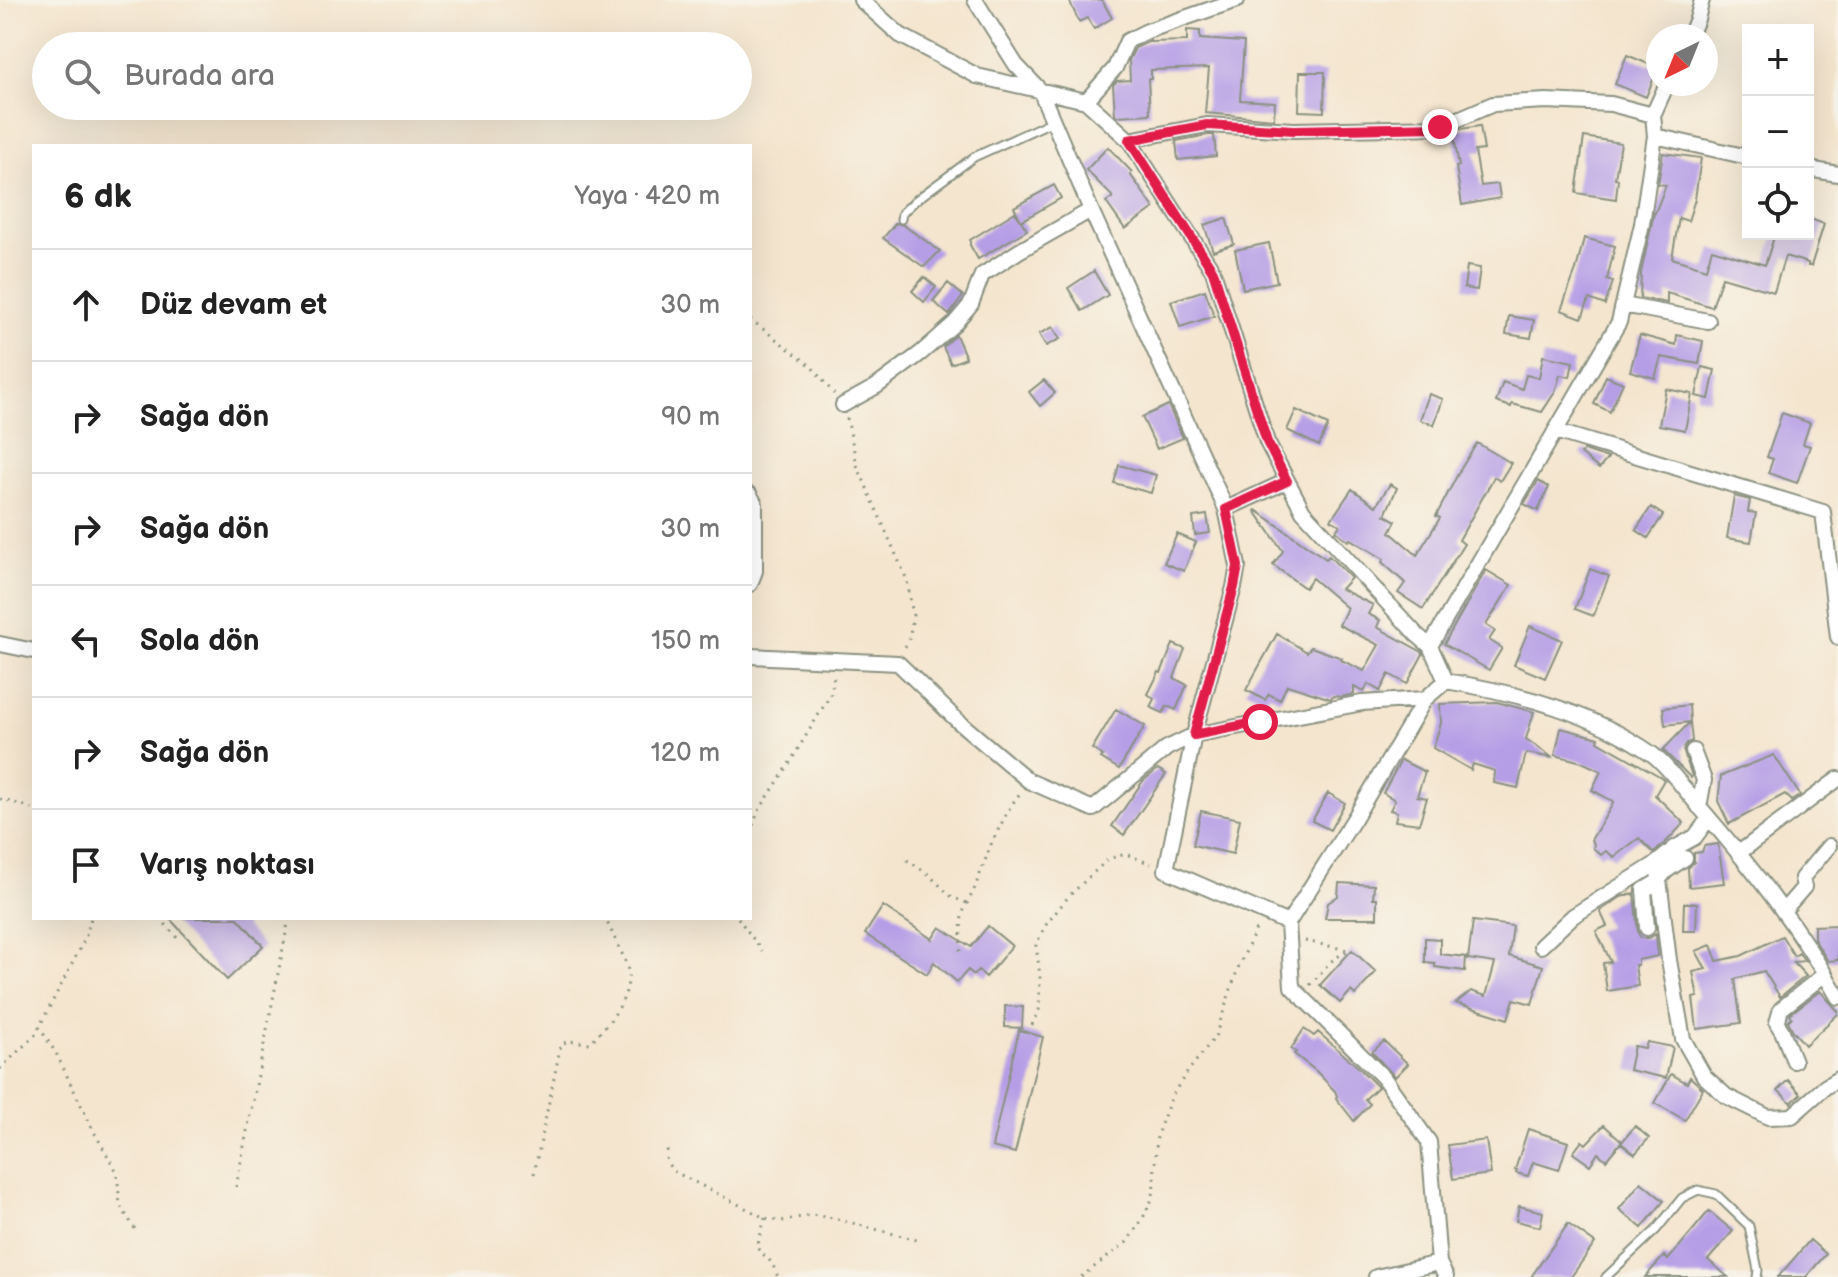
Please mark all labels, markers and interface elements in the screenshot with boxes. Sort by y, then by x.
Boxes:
north arrow [1646,24,1718,96]
map controls [1742,24,1814,240]
button: + [1742,24,1814,96]
search box [32,32,752,120]
icon: search [60,54,104,98]
text: Burada ara [124,58,275,94]
button: − [1742,96,1814,168]
route end [1422,109,1458,145]
button: locate [1742,168,1814,240]
text: 6 dk [64,176,131,217]
text: Yaya · 420 m [575,181,720,212]
icon: ahead [64,283,108,327]
text: Düz devam et [140,287,327,323]
text: 30 m [660,290,720,321]
icon: right [64,395,108,439]
text: Sağa dön [140,399,269,435]
text: 90 m [661,402,720,433]
icon: right [64,507,108,551]
text: Sağa dön [140,511,269,547]
text: 30 m [660,514,720,545]
icon: left [64,619,108,663]
text: Sola dön [140,623,260,659]
text: 150 m [651,626,720,657]
route start [1242,704,1278,740]
icon: right [64,731,108,775]
text: Sağa dön [140,735,269,771]
text: 120 m [651,738,720,769]
icon: arrive [64,843,108,887]
text: Varış noktası [140,847,315,883]

